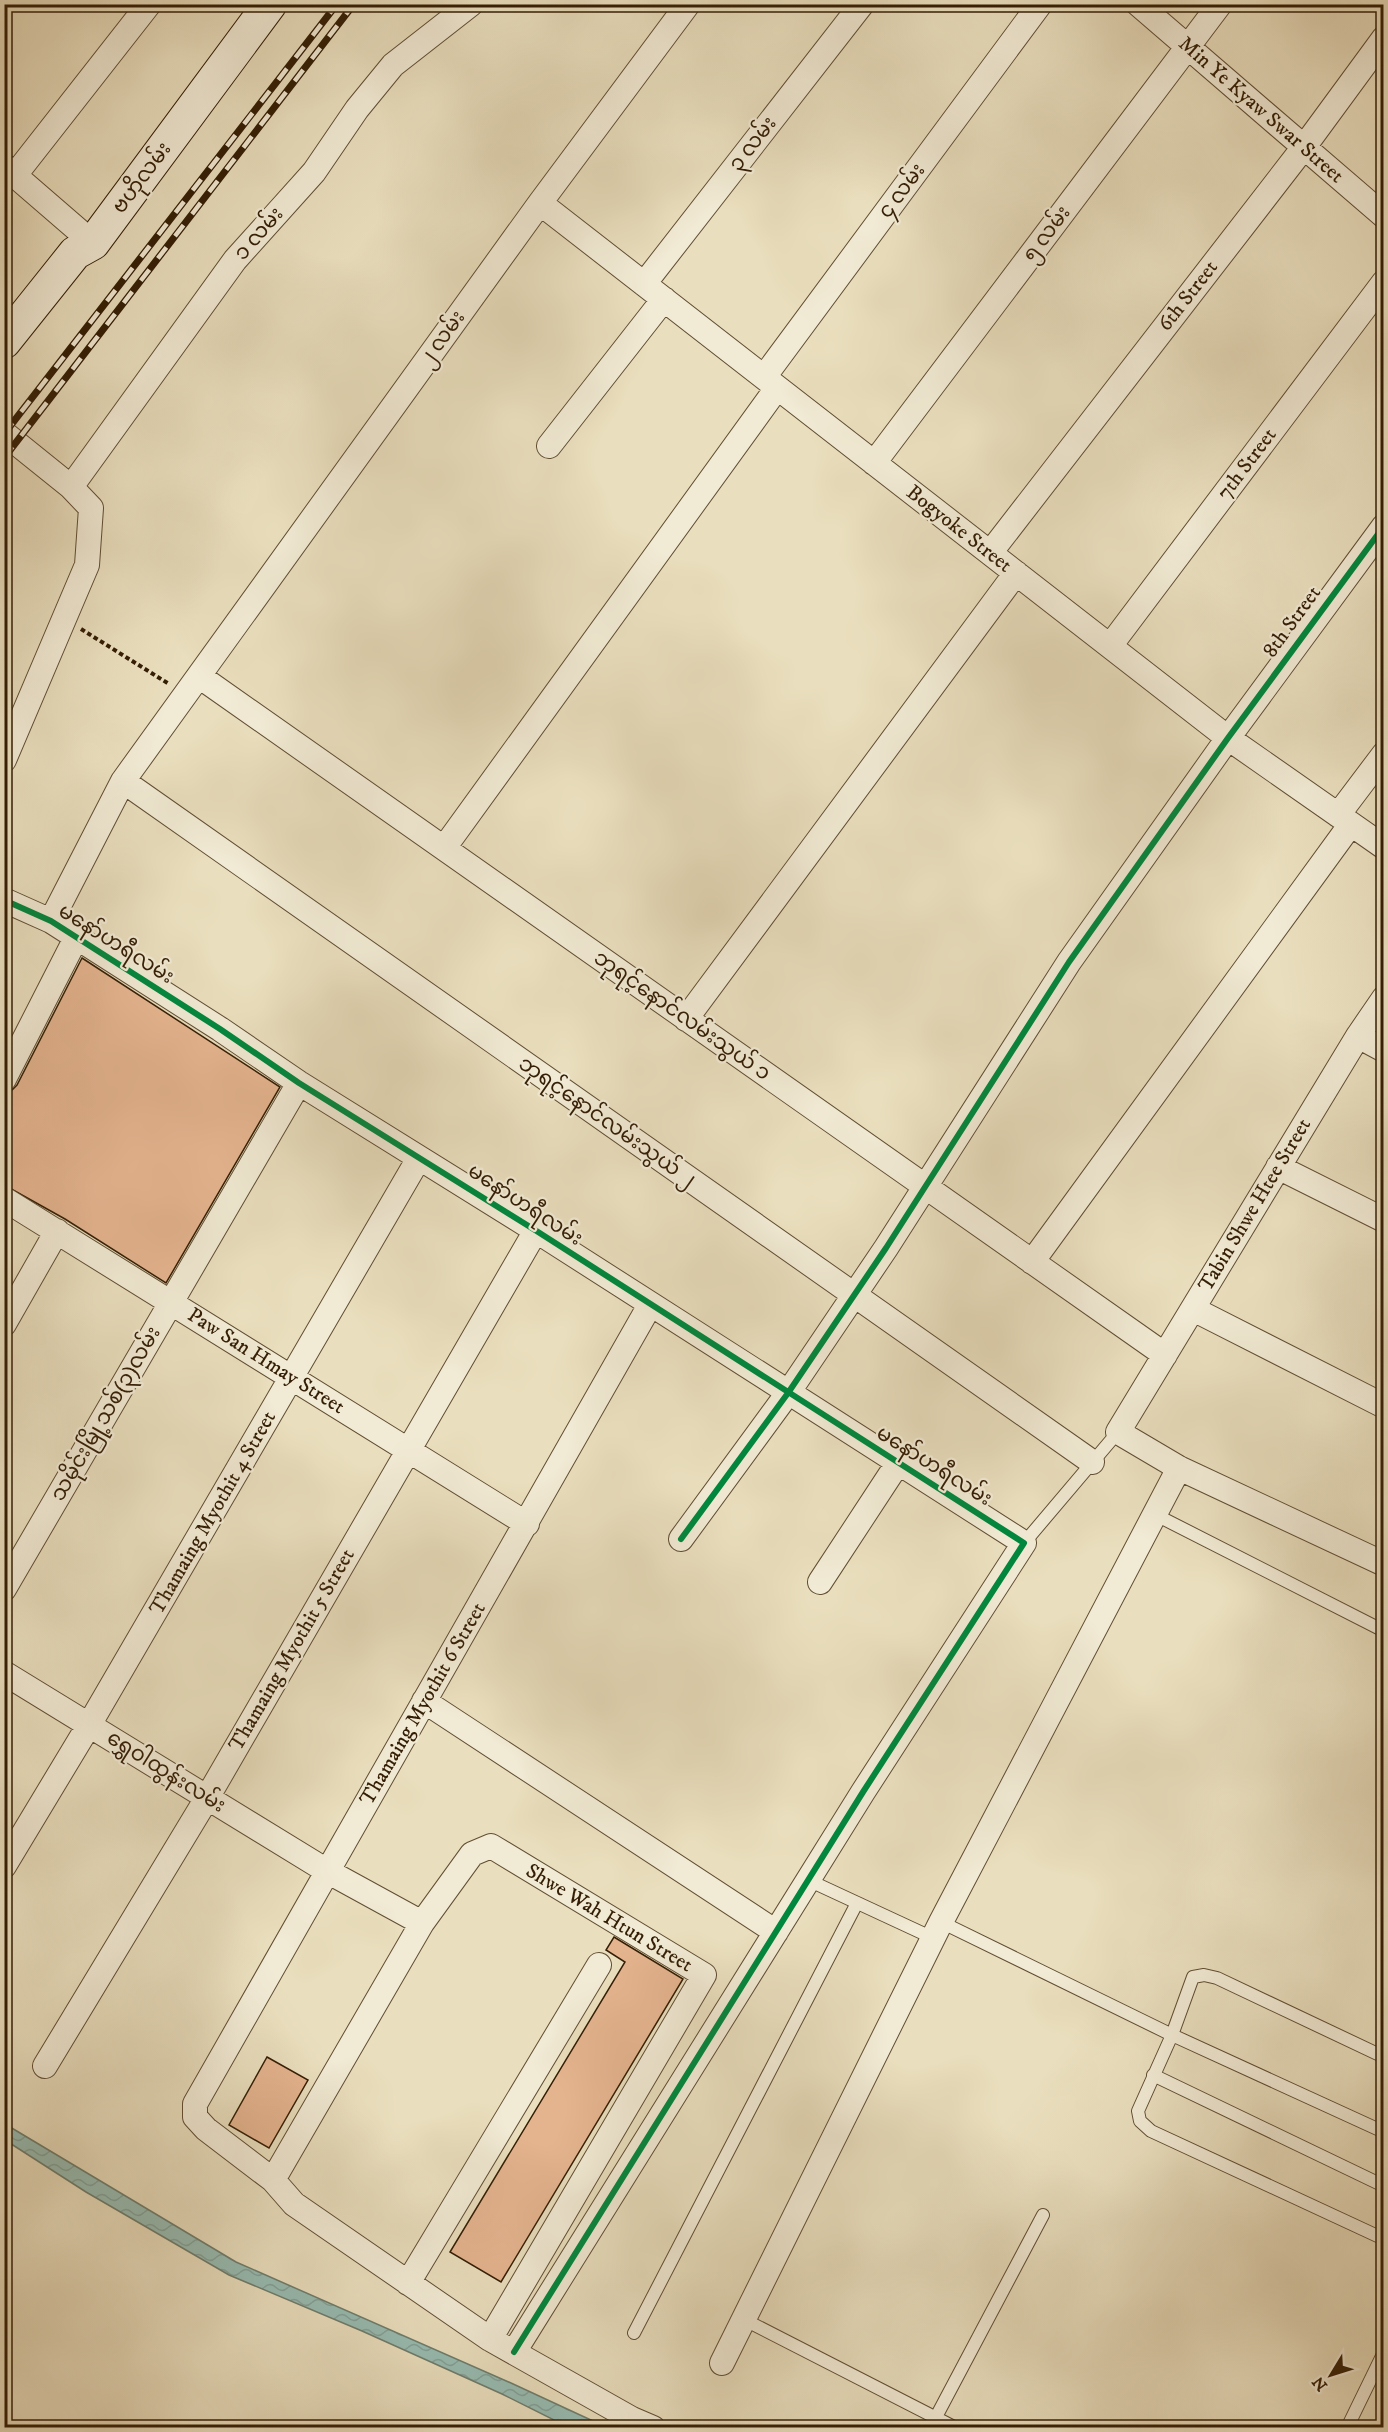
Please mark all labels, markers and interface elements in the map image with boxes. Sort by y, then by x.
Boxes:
street label: Min Ye Kyaw Swar Street [1173,31,1349,189]
street label: ၃ လမ်း [720,109,785,179]
street label: ဗဟိုလမ်း [103,135,180,221]
street label: ၄ လမ်း [870,156,934,226]
street label: ၅ လမ်း [1014,198,1079,269]
street label: ၁ လမ်း [226,199,289,266]
street label: 6th Street [1152,255,1224,337]
street label: ၂ လမ်း [409,303,474,374]
street label: 7th Street [1212,423,1283,505]
street label: Bogyoke Street [901,480,1017,579]
street label: 8th Street [1257,581,1327,663]
street label: မနော်ဟရီလမ်း [52,895,181,993]
street label: ဘုရင့်နောင်လမ်းသွယ် ၁ [587,942,778,1089]
street label: ဘုရင့်နောင်လမ်းသွယ် ၂ [511,1048,703,1196]
street label: Tabin Shwe Htee Street [1193,1113,1317,1296]
street label: မနော်ဟရီလမ်း [461,1155,590,1254]
street label: Paw San Hmay Street [182,1302,350,1420]
street label: သမိုင်းမြို့သစ်(၃)လမ်း [42,1320,169,1508]
street label: Thamaing Myothit 4 Street [144,1406,282,1620]
street label: မနော်ဟရီလမ်း [870,1417,999,1515]
street label: Thamaing Myothit 5 Street [223,1544,361,1756]
street label: Thamaing Myothit 6 Street [354,1598,492,1810]
street label: ရွှေဝါထွန်းလမ်း [100,1722,232,1821]
street label: Shwe Wah Htun Street [521,1858,697,1978]
north arrow [1301,2345,1361,2405]
text: N [1308,2372,1332,2395]

